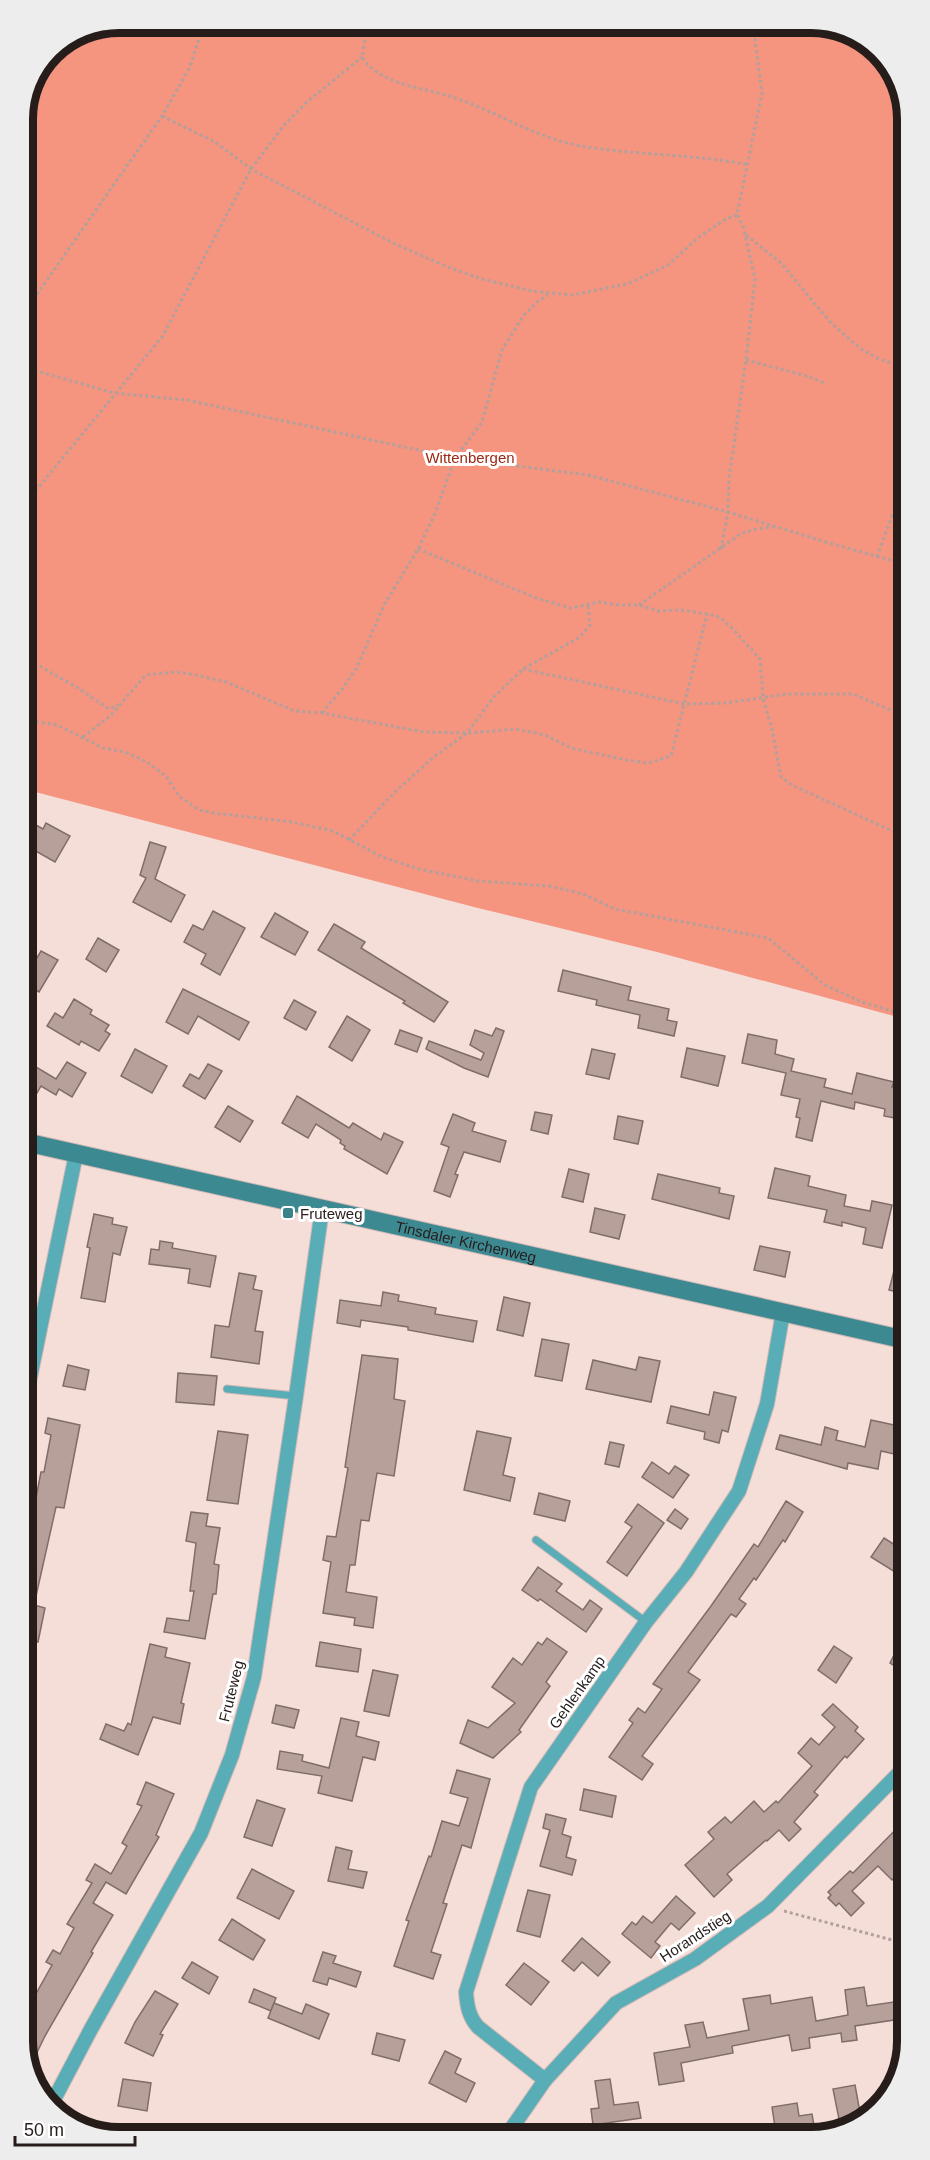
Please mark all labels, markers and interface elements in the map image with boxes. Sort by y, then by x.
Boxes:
park label: Wittenbergen [425,449,515,466]
place label: Fruteweg [300,1205,363,1222]
marker: Fruteweg [281,1206,295,1220]
street label: Tinsdaler Kirchenweg [394,1217,538,1265]
street label: Gehlenkamp [546,1652,608,1732]
street label: Fruteweg [215,1659,247,1723]
street label: Horandstieg [656,1907,734,1965]
scale bar [15,2109,135,2147]
text: 50 m [24,2120,64,2140]

